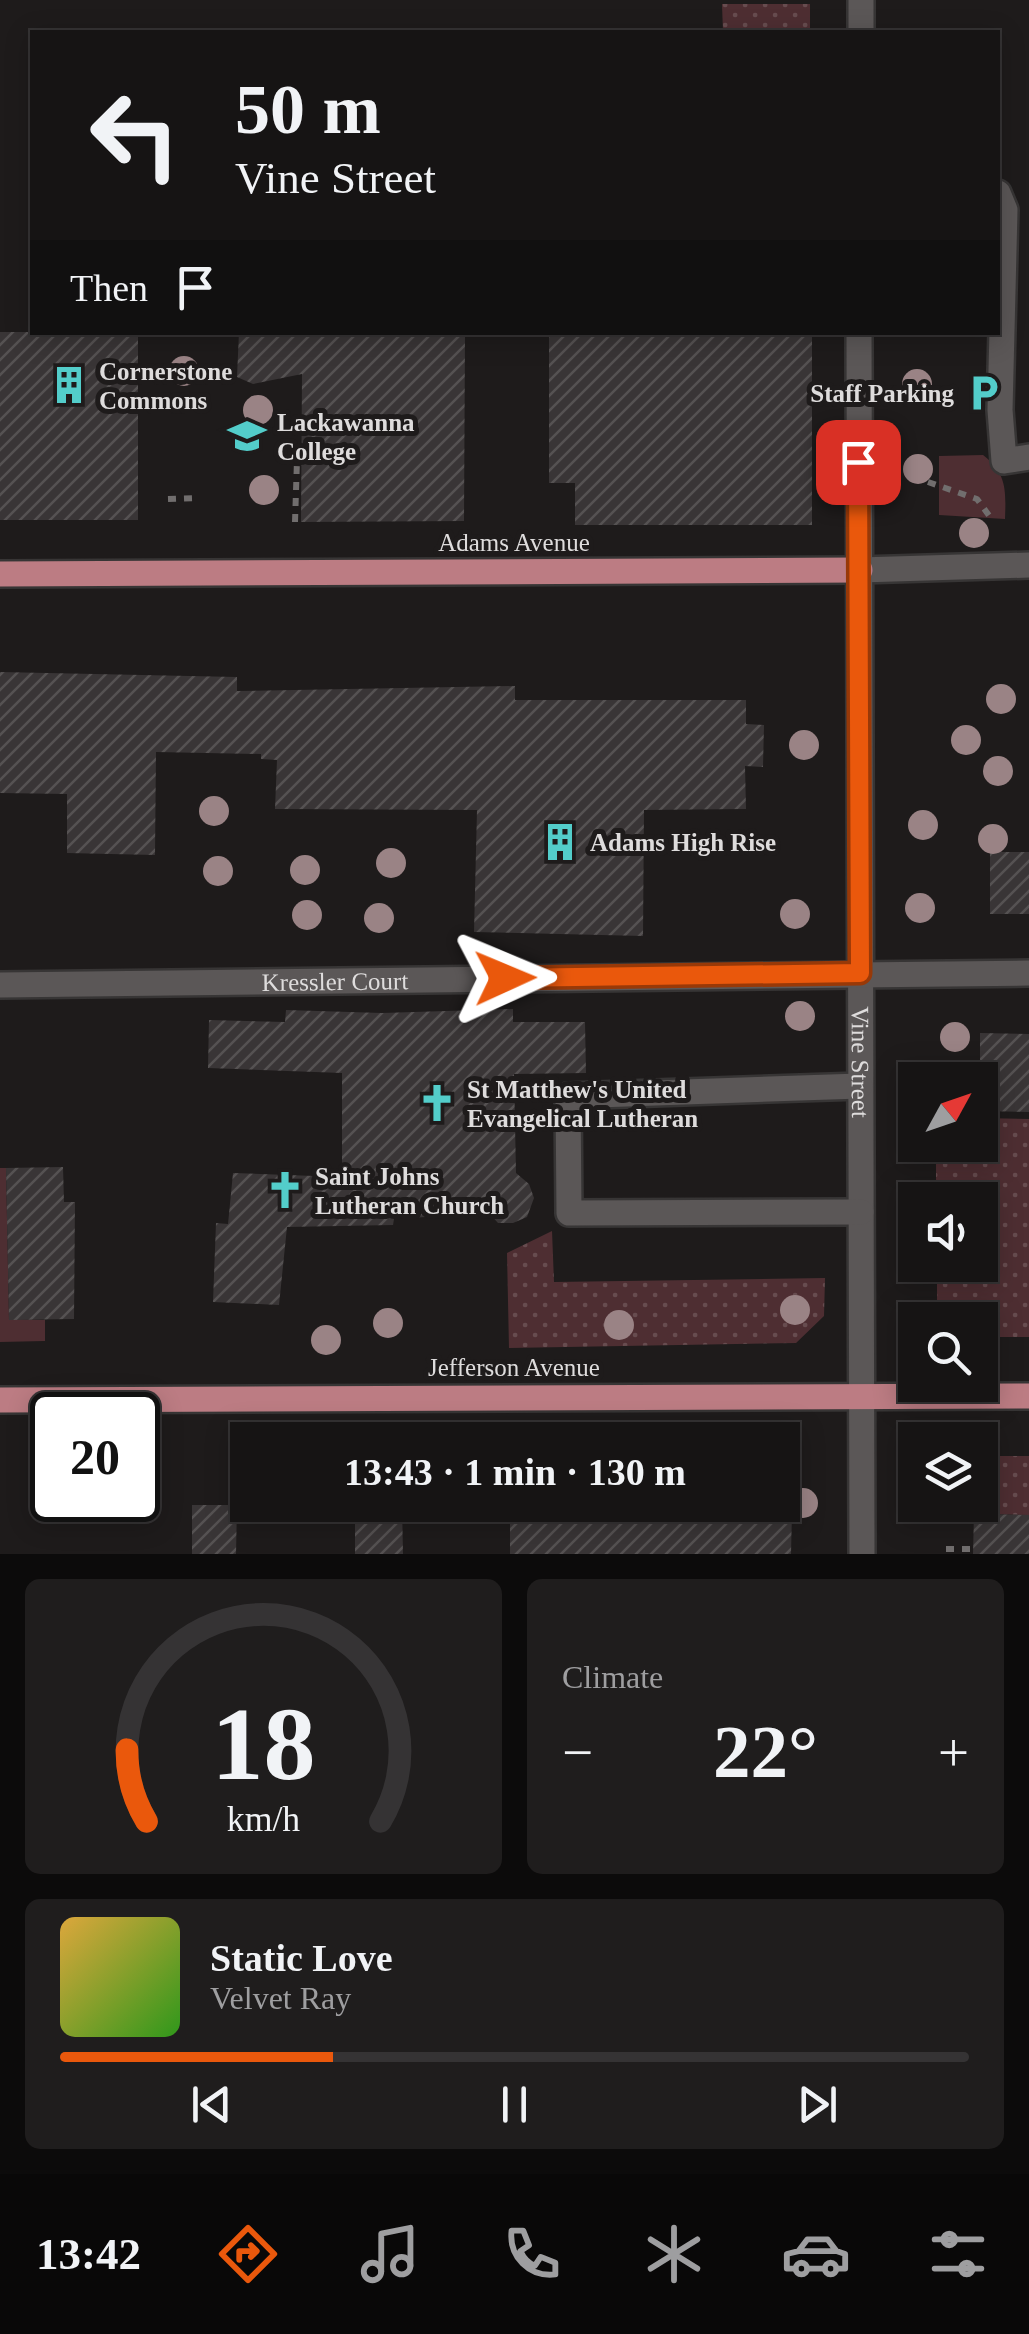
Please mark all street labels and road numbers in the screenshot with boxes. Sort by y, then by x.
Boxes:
street label: Adams Avenue [438,529,590,556]
street label: Kressler Court [262,967,408,995]
street label: Vine Street [847,1006,874,1118]
street label: Jefferson Avenue [428,1354,600,1381]

